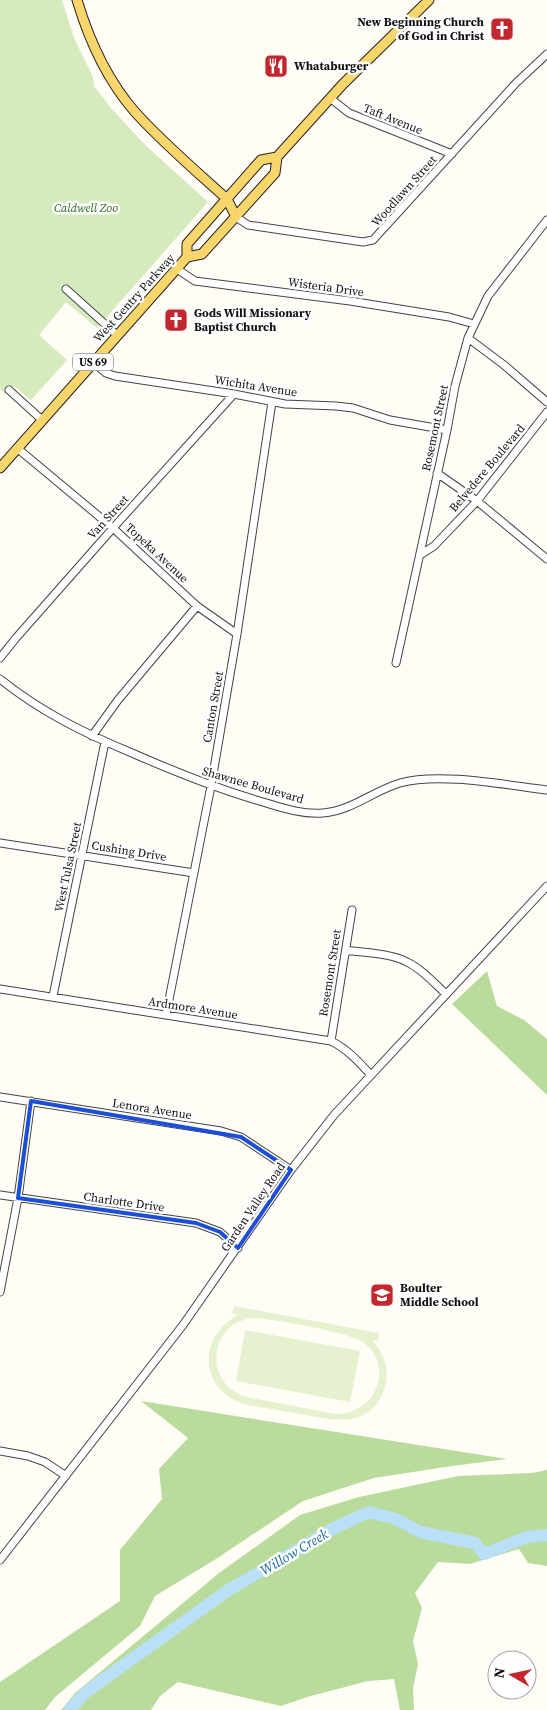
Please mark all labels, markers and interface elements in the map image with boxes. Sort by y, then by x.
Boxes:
place label: New Beginning Church of God in Christ [357,14,485,44]
church icon: New Beginning Church of God in Christ [489,16,515,42]
restaurant icon: Whataburger [263,53,289,79]
place label: Whataburger [294,58,369,74]
street label: Taft Avenue [361,100,425,138]
street label: Woodlawn Street [368,152,440,230]
park label: Caldwell Zoo [54,200,118,216]
street label: West Gentry Parkway [90,250,179,346]
street label: Wisteria Drive [287,274,365,300]
place label: Gods Will Missionary Baptist Church [194,305,312,335]
church icon: Gods Will Missionary Baptist Church [163,307,189,333]
road number: US 69 [73,354,113,371]
street label: Wichita Avenue [213,372,299,400]
street label: Rosemont Street [418,383,452,473]
street label: Belvedere Boulevard [446,421,529,515]
street label: Van Street [84,491,132,543]
street label: Topeka Avenue [122,520,192,586]
street label: Canton Street [199,670,227,744]
street label: Shawnee Boulevard [200,763,306,807]
street label: West Tulsa Street [51,821,85,913]
street label: Cushing Drive [90,837,168,865]
street label: Rosemont Street [315,928,345,1018]
street label: Ardmore Avenue [147,993,239,1023]
street label: Lenora Avenue [111,1095,193,1123]
street label: Garden Valley Road [217,1159,289,1255]
street label: Charlotte Drive [82,1188,166,1216]
place label: Boulter Middle School [400,1280,479,1310]
school or university icon: Boulter Middle School [369,1282,395,1308]
water label: Willow Creek [256,1524,332,1580]
north arrow [487,1650,537,1700]
text: N [488,1666,510,1680]

